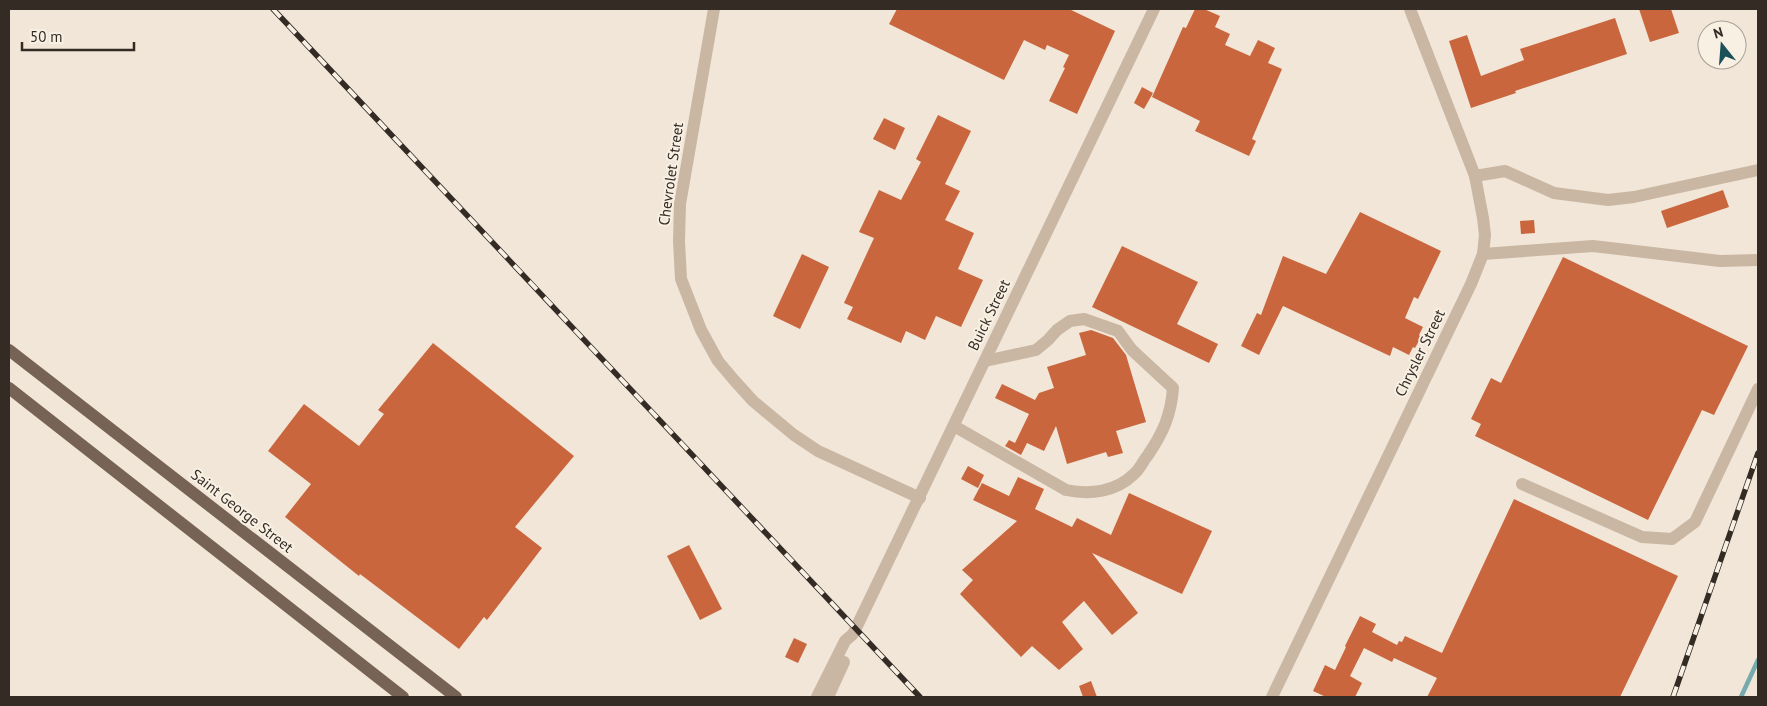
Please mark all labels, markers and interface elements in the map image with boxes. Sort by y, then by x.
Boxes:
scale bar [22,20,135,52]
north arrow [1697,20,1747,70]
text: N [1711,23,1725,43]
text: 50 m [30,27,63,46]
street label: Chevrolet Street [654,121,687,227]
street label: Buick Street [963,276,1014,353]
street label: Chrysler Street [1390,306,1449,399]
street label: Saint George Street [187,465,297,556]

